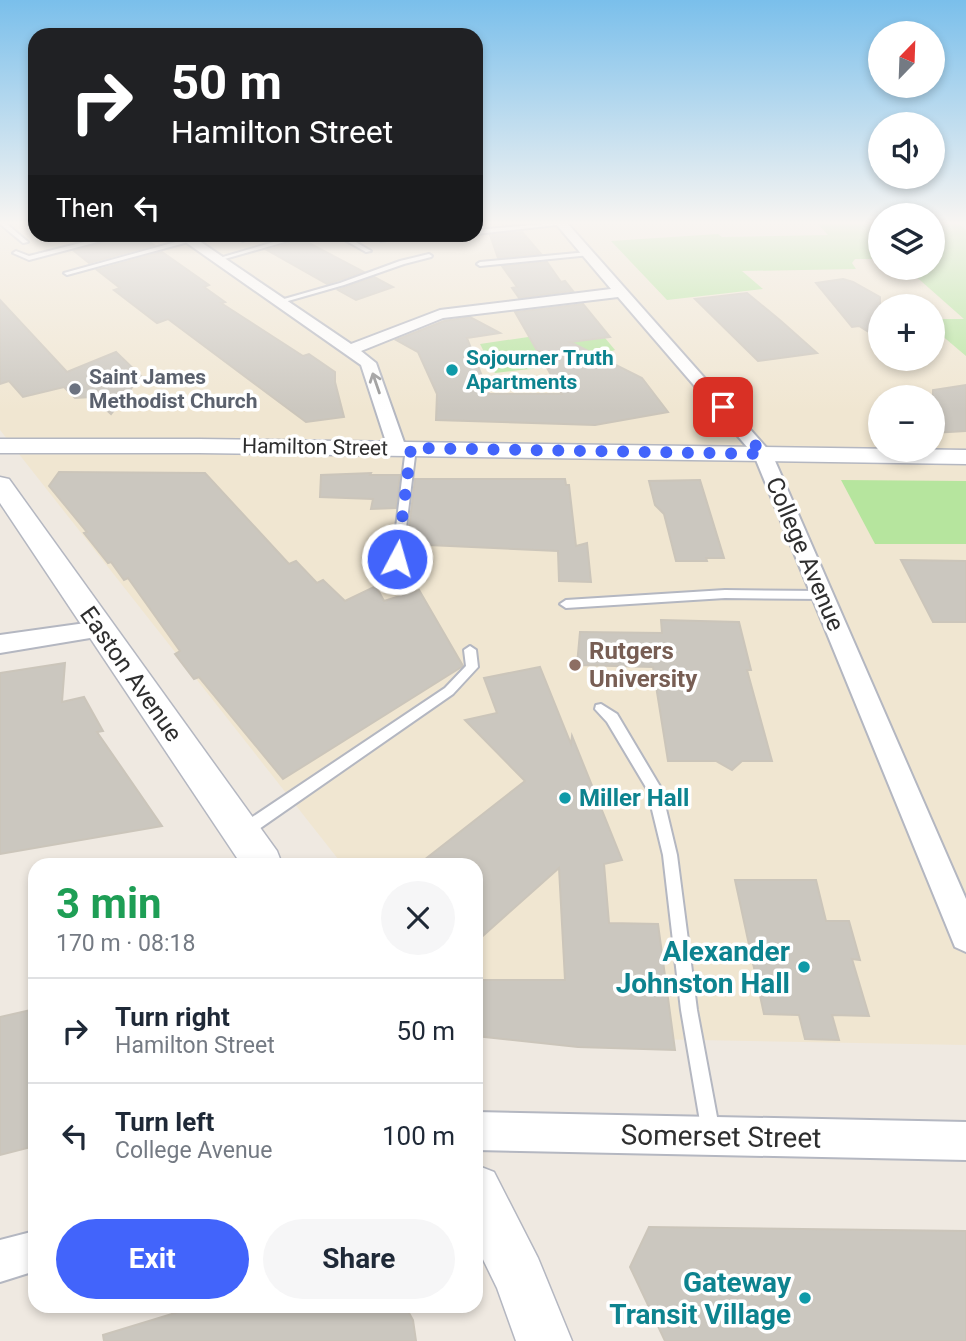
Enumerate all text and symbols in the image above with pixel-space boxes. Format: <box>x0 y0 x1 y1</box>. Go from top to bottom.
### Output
north arrow <box>868 21 945 98</box>
map controls <box>868 21 945 462</box>
text: 50 m <box>171 54 282 111</box>
icon: right <box>56 56 147 147</box>
button: sound <box>868 112 945 189</box>
text: Hamilton Street <box>171 113 393 151</box>
icon: left <box>128 189 166 227</box>
text: Then <box>56 193 114 223</box>
button: layers <box>868 203 945 280</box>
button: + <box>868 294 945 371</box>
place label: Sojourner Truth Apartments <box>466 346 614 394</box>
marker: Sojourner Truth Apartments <box>444 362 460 378</box>
place label: Saint James Methodist Church <box>89 365 257 413</box>
one-way arrow <box>369 372 382 394</box>
pin <box>693 377 753 437</box>
marker: Saint James Methodist Church <box>67 381 83 397</box>
button: − <box>868 385 945 462</box>
icon: arrive <box>704 388 742 426</box>
street label: Hamilton Street <box>242 434 388 460</box>
street label: College Avenue <box>760 473 850 635</box>
position arrow <box>360 522 434 596</box>
street label: Easton Avenue <box>74 601 188 747</box>
place label: Rutgers University <box>589 637 698 693</box>
marker: Rutgers University <box>567 657 583 673</box>
place label: Miller Hall <box>579 784 689 812</box>
marker: Miller Hall <box>557 790 573 806</box>
text: 3 min <box>56 879 162 928</box>
button: close <box>381 881 455 955</box>
text: 170 m · 08:18 <box>56 930 195 957</box>
place label: Alexander Johnston Hall <box>616 935 790 1000</box>
marker: Alexander Johnston Hall <box>796 959 812 975</box>
text: Turn right <box>115 1002 230 1032</box>
icon: right <box>56 1012 94 1050</box>
text: 50 m <box>397 1016 455 1046</box>
text: Hamilton Street <box>115 1032 275 1059</box>
text: Turn left <box>115 1107 214 1137</box>
icon: left <box>56 1117 94 1155</box>
street label: Somerset Street <box>620 1118 822 1155</box>
text: 100 m <box>382 1121 455 1151</box>
text: College Avenue <box>115 1137 273 1164</box>
button: Exit <box>56 1219 249 1299</box>
button: Share <box>263 1219 455 1299</box>
place label: Gateway Transit Village <box>609 1266 792 1331</box>
marker: Gateway Transit Village <box>797 1290 813 1306</box>

